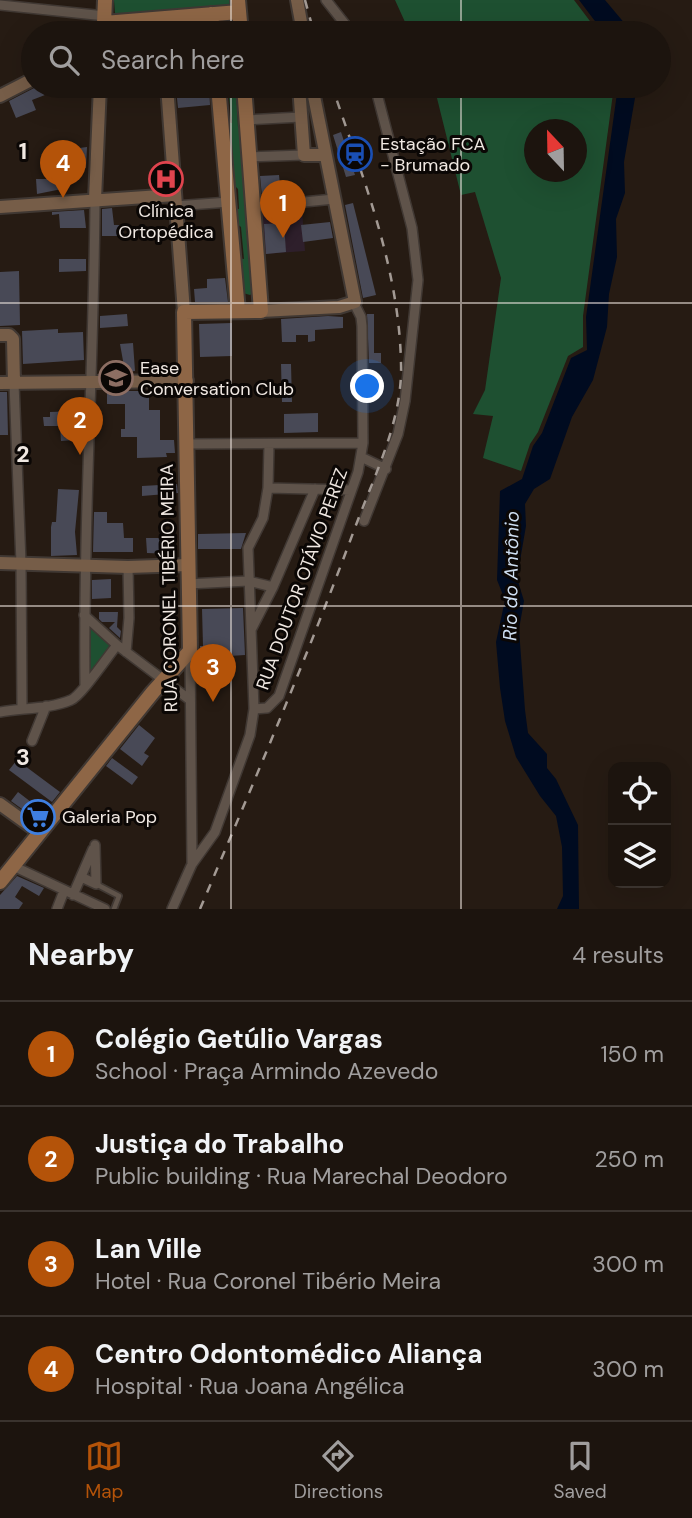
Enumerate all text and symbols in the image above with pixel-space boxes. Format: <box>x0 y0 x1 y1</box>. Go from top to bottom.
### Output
search box <box>21 21 671 98</box>
icon: search <box>45 41 83 79</box>
text: Search here <box>101 43 244 77</box>
north arrow <box>524 119 587 182</box>
place label: Estação FCA - Brumado <box>380 132 485 177</box>
station icon: Estação FCA - Brumado <box>336 135 374 173</box>
text: 1 <box>19 136 27 166</box>
pin: 4 <box>40 140 86 198</box>
hospital icon: Clínica Ortopédica <box>147 160 185 198</box>
pin: 1 <box>260 180 306 238</box>
place label: Clínica Ortopédica <box>118 199 214 244</box>
place label: Ease Conversation Club <box>140 356 294 401</box>
school or university icon: Ease Conversation Club <box>97 359 135 397</box>
your location <box>350 369 384 403</box>
pin: 2 <box>57 397 103 455</box>
text: 2 <box>16 439 30 469</box>
street label: RUA CORONEL TIBÉRIO MEIRA <box>155 464 183 712</box>
street label: RUA DOUTOR OTÁVIO PEREZ <box>251 465 353 693</box>
water label: Rio do Antônio <box>497 511 525 641</box>
pin: 3 <box>190 644 236 702</box>
text: 3 <box>16 742 30 772</box>
map controls <box>608 762 671 888</box>
button: locate <box>608 762 671 825</box>
supermarket icon: Galeria Pop <box>19 798 57 836</box>
place label: Galeria Pop <box>62 805 157 829</box>
button: layers <box>608 825 671 888</box>
text: Nearby <box>28 935 134 974</box>
text: 4 results <box>572 940 664 970</box>
text: Colégio Getúlio Vargas <box>95 1022 383 1056</box>
text: 1 <box>47 1039 55 1069</box>
text: 150 m <box>600 1039 664 1069</box>
text: School · Praça Armindo Azevedo <box>95 1056 438 1086</box>
text: Justiça do Trabalho <box>95 1127 344 1161</box>
text: 2 <box>44 1144 58 1174</box>
text: 250 m <box>594 1144 664 1174</box>
text: Public building · Rua Marechal Deodoro <box>95 1161 508 1191</box>
text: Lan Ville <box>95 1232 202 1266</box>
text: 3 <box>44 1249 58 1279</box>
text: 300 m <box>592 1249 664 1279</box>
text: Hotel · Rua Coronel Tibério Meira <box>95 1266 441 1296</box>
text: Centro Odontomédico Aliança <box>95 1337 482 1371</box>
text: 4 <box>44 1354 58 1384</box>
text: 300 m <box>592 1354 664 1384</box>
text: Hospital · Rua Joana Angélica <box>95 1371 404 1401</box>
tab: Map <box>85 1437 123 1504</box>
tab: Directions <box>294 1437 383 1504</box>
tab: Saved <box>554 1437 607 1504</box>

